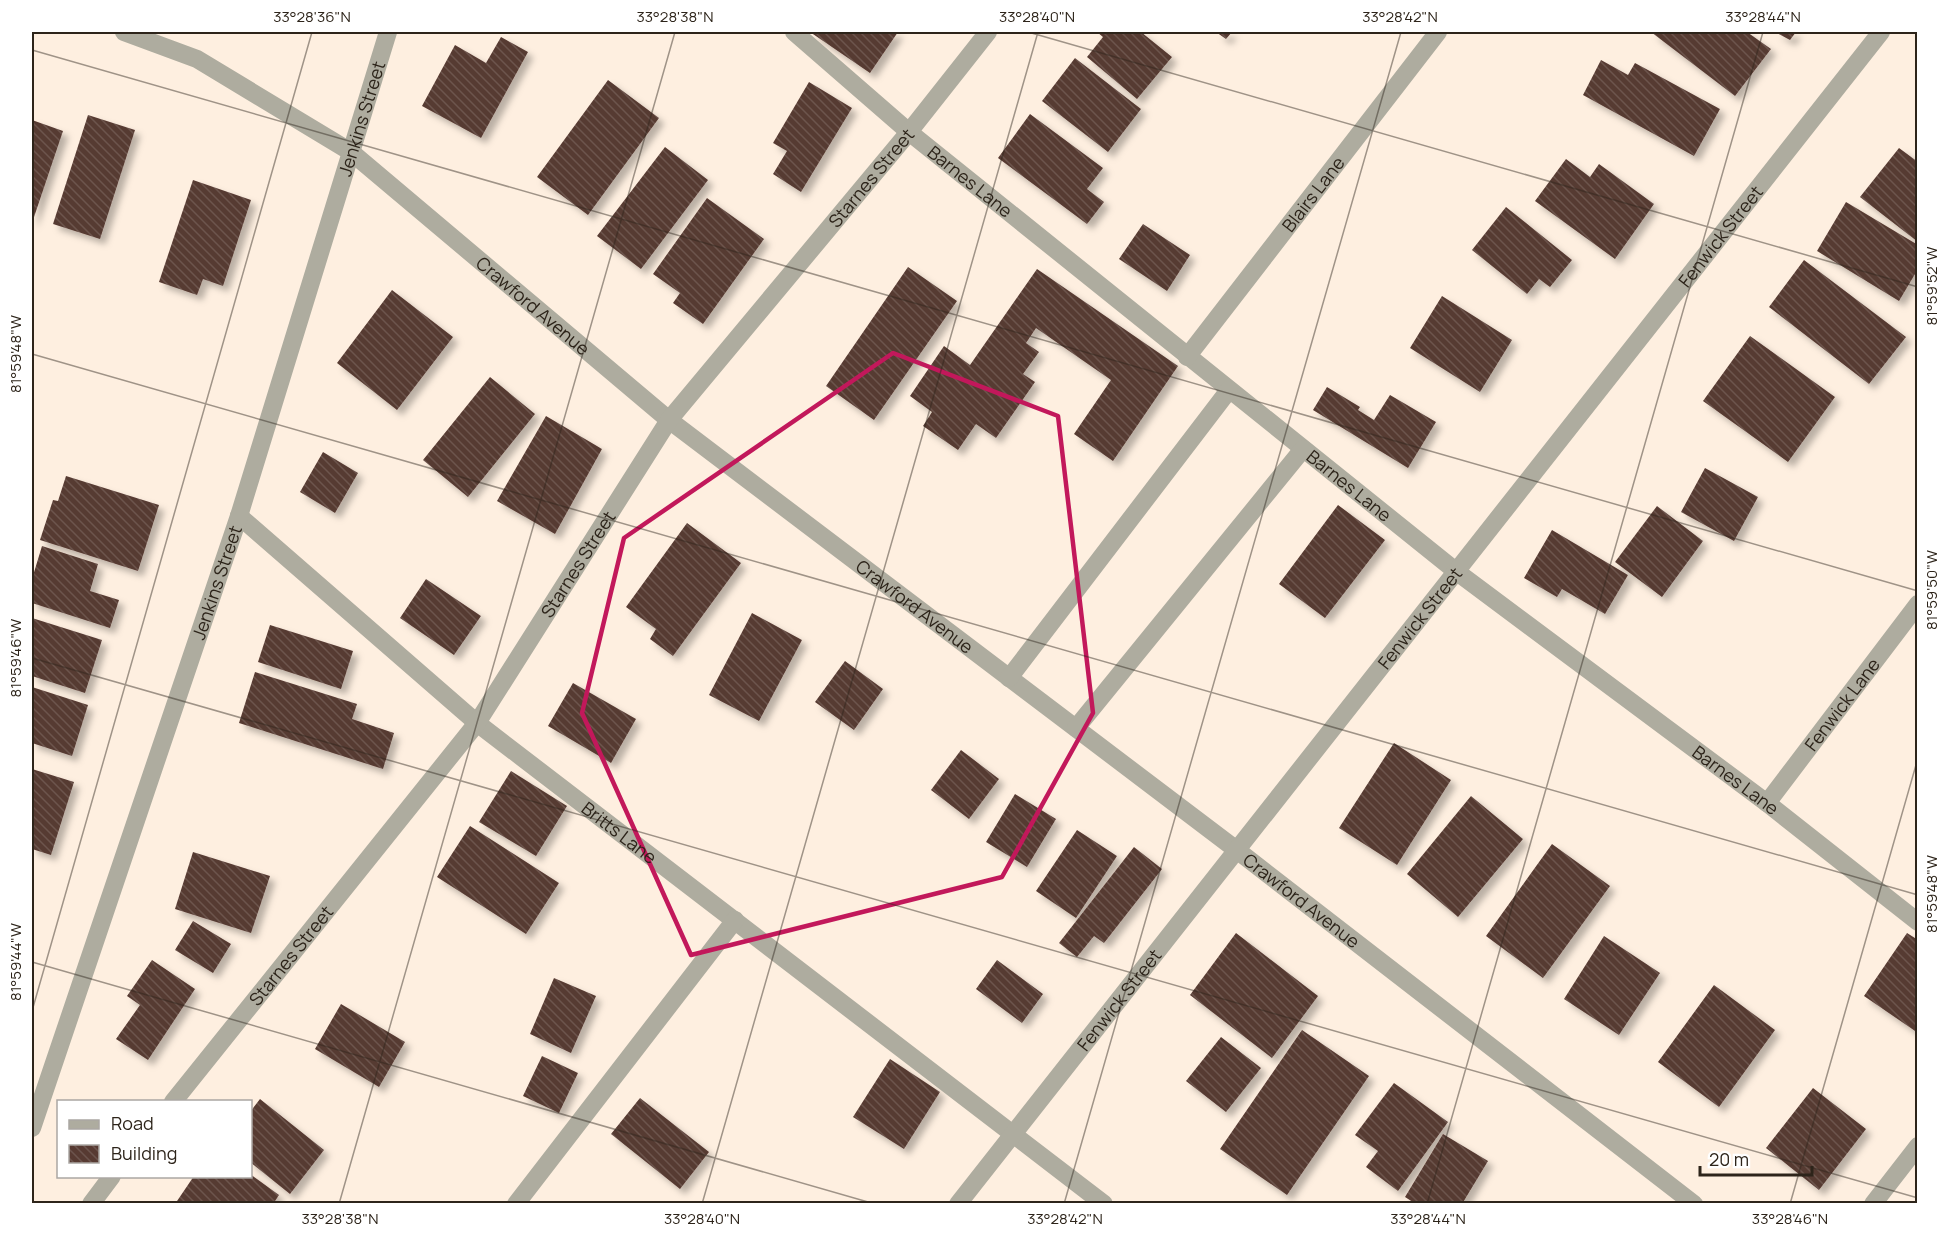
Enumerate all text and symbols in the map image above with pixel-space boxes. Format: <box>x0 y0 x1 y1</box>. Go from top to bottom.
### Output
text: 33°28'36"N <box>273 6 351 27</box>
text: 33°28'38"N <box>637 6 713 27</box>
text: 33°28'40"N <box>999 6 1075 27</box>
text: 33°28'42"N <box>1362 6 1438 27</box>
text: 33°28'44"N <box>1725 6 1801 27</box>
street label: Jenkins Street <box>332 58 390 179</box>
street label: Starnes Street <box>823 123 919 232</box>
street label: Barnes Lane <box>923 140 1018 223</box>
street label: Blairs Lane <box>1276 151 1350 237</box>
street label: Fenwick Street <box>1673 180 1768 292</box>
text: 81°59'52"W <box>1921 246 1942 326</box>
street label: Crawford Avenue <box>471 251 595 360</box>
text: 81°59'48"W <box>5 315 26 393</box>
street label: Barnes Lane <box>1302 444 1397 527</box>
street label: Starnes Street <box>535 506 620 622</box>
street label: Jenkins Street <box>186 522 247 643</box>
text: 81°59'50"W <box>1921 550 1942 630</box>
street label: Crawford Avenue <box>851 554 978 658</box>
street label: Fenwick Street <box>1372 562 1467 674</box>
text: 81°59'46"W <box>5 619 26 697</box>
street label: Fenwick Lane <box>1799 653 1885 756</box>
street label: Barnes Lane <box>1688 740 1784 820</box>
street label: Britts Lane <box>577 796 662 869</box>
street label: Crawford Avenue <box>1238 848 1365 953</box>
text: 81°59'48"W <box>1921 855 1942 933</box>
street label: Starnes Street <box>243 900 338 1010</box>
text: 81°59'44"W <box>5 923 26 1001</box>
street label: Fenwick Street <box>1071 944 1166 1056</box>
legend <box>57 1100 252 1178</box>
text: Road <box>111 1111 154 1135</box>
scale bar <box>1700 1139 1812 1177</box>
text: Building <box>111 1141 177 1165</box>
text: 20 m <box>1709 1147 1749 1171</box>
text: 33°28'38"N <box>302 1208 378 1229</box>
text: 33°28'40"N <box>664 1208 740 1229</box>
text: 33°28'42"N <box>1027 1208 1103 1229</box>
text: 33°28'44"N <box>1390 1208 1466 1229</box>
text: 33°28'46"N <box>1752 1208 1828 1229</box>

